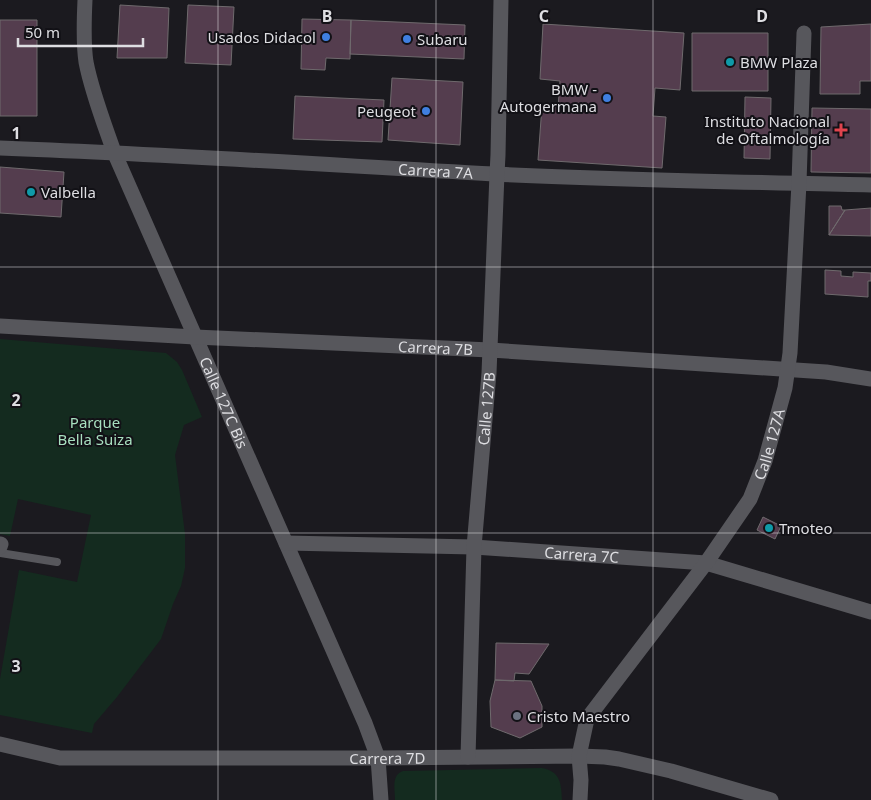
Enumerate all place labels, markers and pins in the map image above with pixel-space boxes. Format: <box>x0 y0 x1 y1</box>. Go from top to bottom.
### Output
place label: Usados Didacol <box>207 27 316 47</box>
place label: Subaru <box>417 29 468 49</box>
marker: Usados Didacol <box>320 31 332 43</box>
marker: Subaru <box>401 33 413 45</box>
place label: BMW Plaza <box>740 52 818 72</box>
marker: BMW Plaza <box>724 56 736 68</box>
place label: BMW - Autogermana <box>500 79 597 116</box>
marker: BMW - Autogermana <box>601 92 613 104</box>
place label: Peugeot <box>357 101 417 121</box>
marker: Peugeot <box>420 105 432 117</box>
place label: Instituto Nacional de Oftalmología <box>705 111 830 148</box>
marker: Instituto Nacional de Oftalmología <box>834 123 848 137</box>
place label: Valbella <box>41 182 96 202</box>
marker: Valbella <box>25 186 37 198</box>
place label: Tmoteo <box>779 518 833 538</box>
marker: Tmoteo <box>763 522 775 534</box>
place label: Cristo Maestro <box>527 706 630 726</box>
marker: Cristo Maestro <box>511 710 523 722</box>

